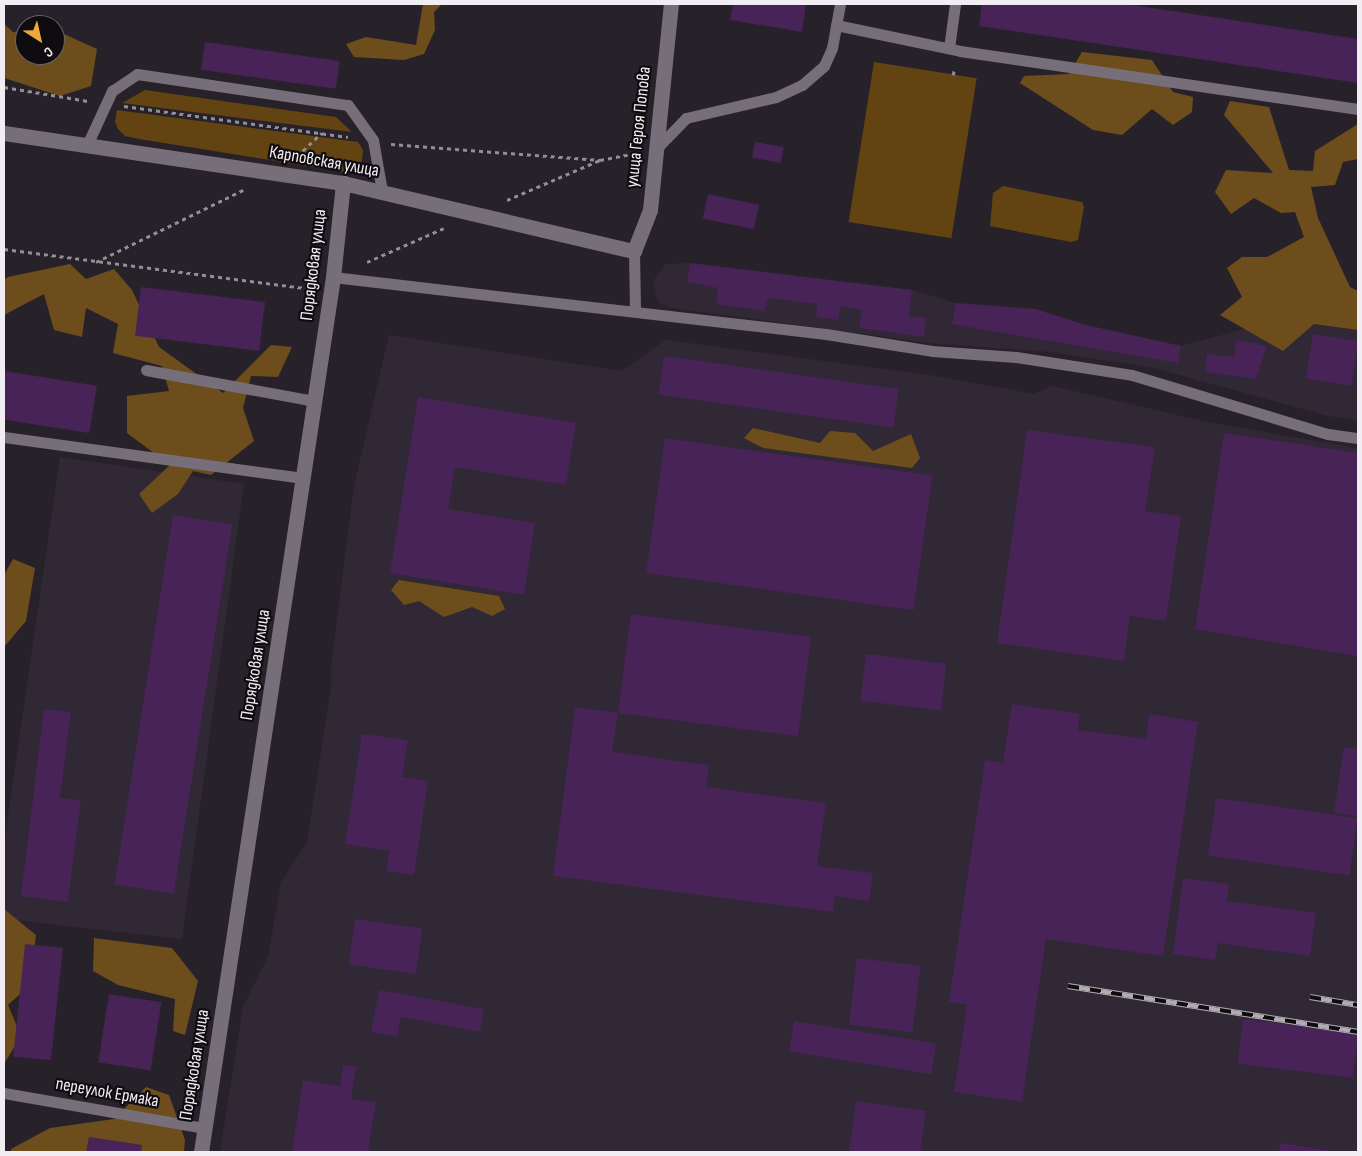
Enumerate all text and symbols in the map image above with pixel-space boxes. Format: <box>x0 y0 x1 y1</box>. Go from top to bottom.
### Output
north arrow <box>15 15 65 65</box>
text: С <box>40 43 56 61</box>
street label: улица Героя Попова <box>622 65 656 189</box>
street label: Карповская улица <box>267 142 381 182</box>
street label: Порядковая улица <box>296 208 332 322</box>
street label: Порядковая улица <box>237 608 275 722</box>
street label: Порядковая улица <box>176 1008 214 1122</box>
street label: переулок Ермака <box>54 1073 160 1113</box>

